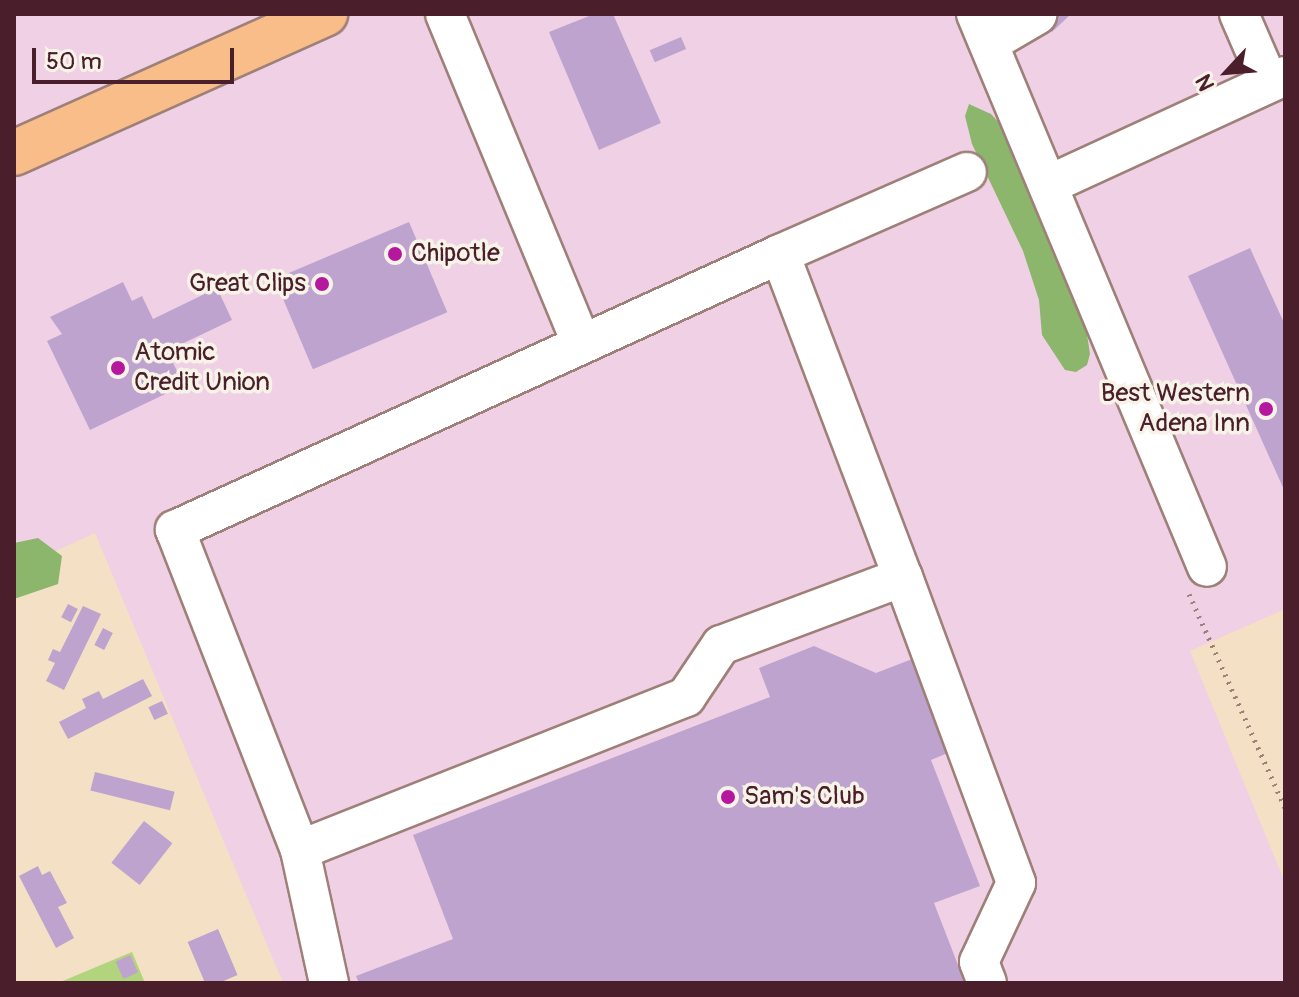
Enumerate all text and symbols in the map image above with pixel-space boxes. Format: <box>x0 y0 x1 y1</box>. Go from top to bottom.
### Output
scale bar <box>36 32 238 82</box>
north arrow <box>1187 32 1267 112</box>
text: 50 m <box>46 47 102 76</box>
text: N <box>1190 70 1221 95</box>
place label: Chipotle <box>411 238 500 270</box>
marker: Chipotle <box>386 245 404 263</box>
place label: Great Clips <box>189 268 306 300</box>
marker: Great Clips <box>313 275 331 293</box>
place label: Atomic Credit Union <box>134 337 270 398</box>
marker: Atomic Credit Union <box>109 359 127 377</box>
place label: Best Western Adena Inn <box>1101 378 1250 440</box>
marker: Best Western Adena Inn <box>1257 400 1275 418</box>
place label: Sam's Club <box>744 781 865 813</box>
marker: Sam's Club <box>719 788 737 806</box>

